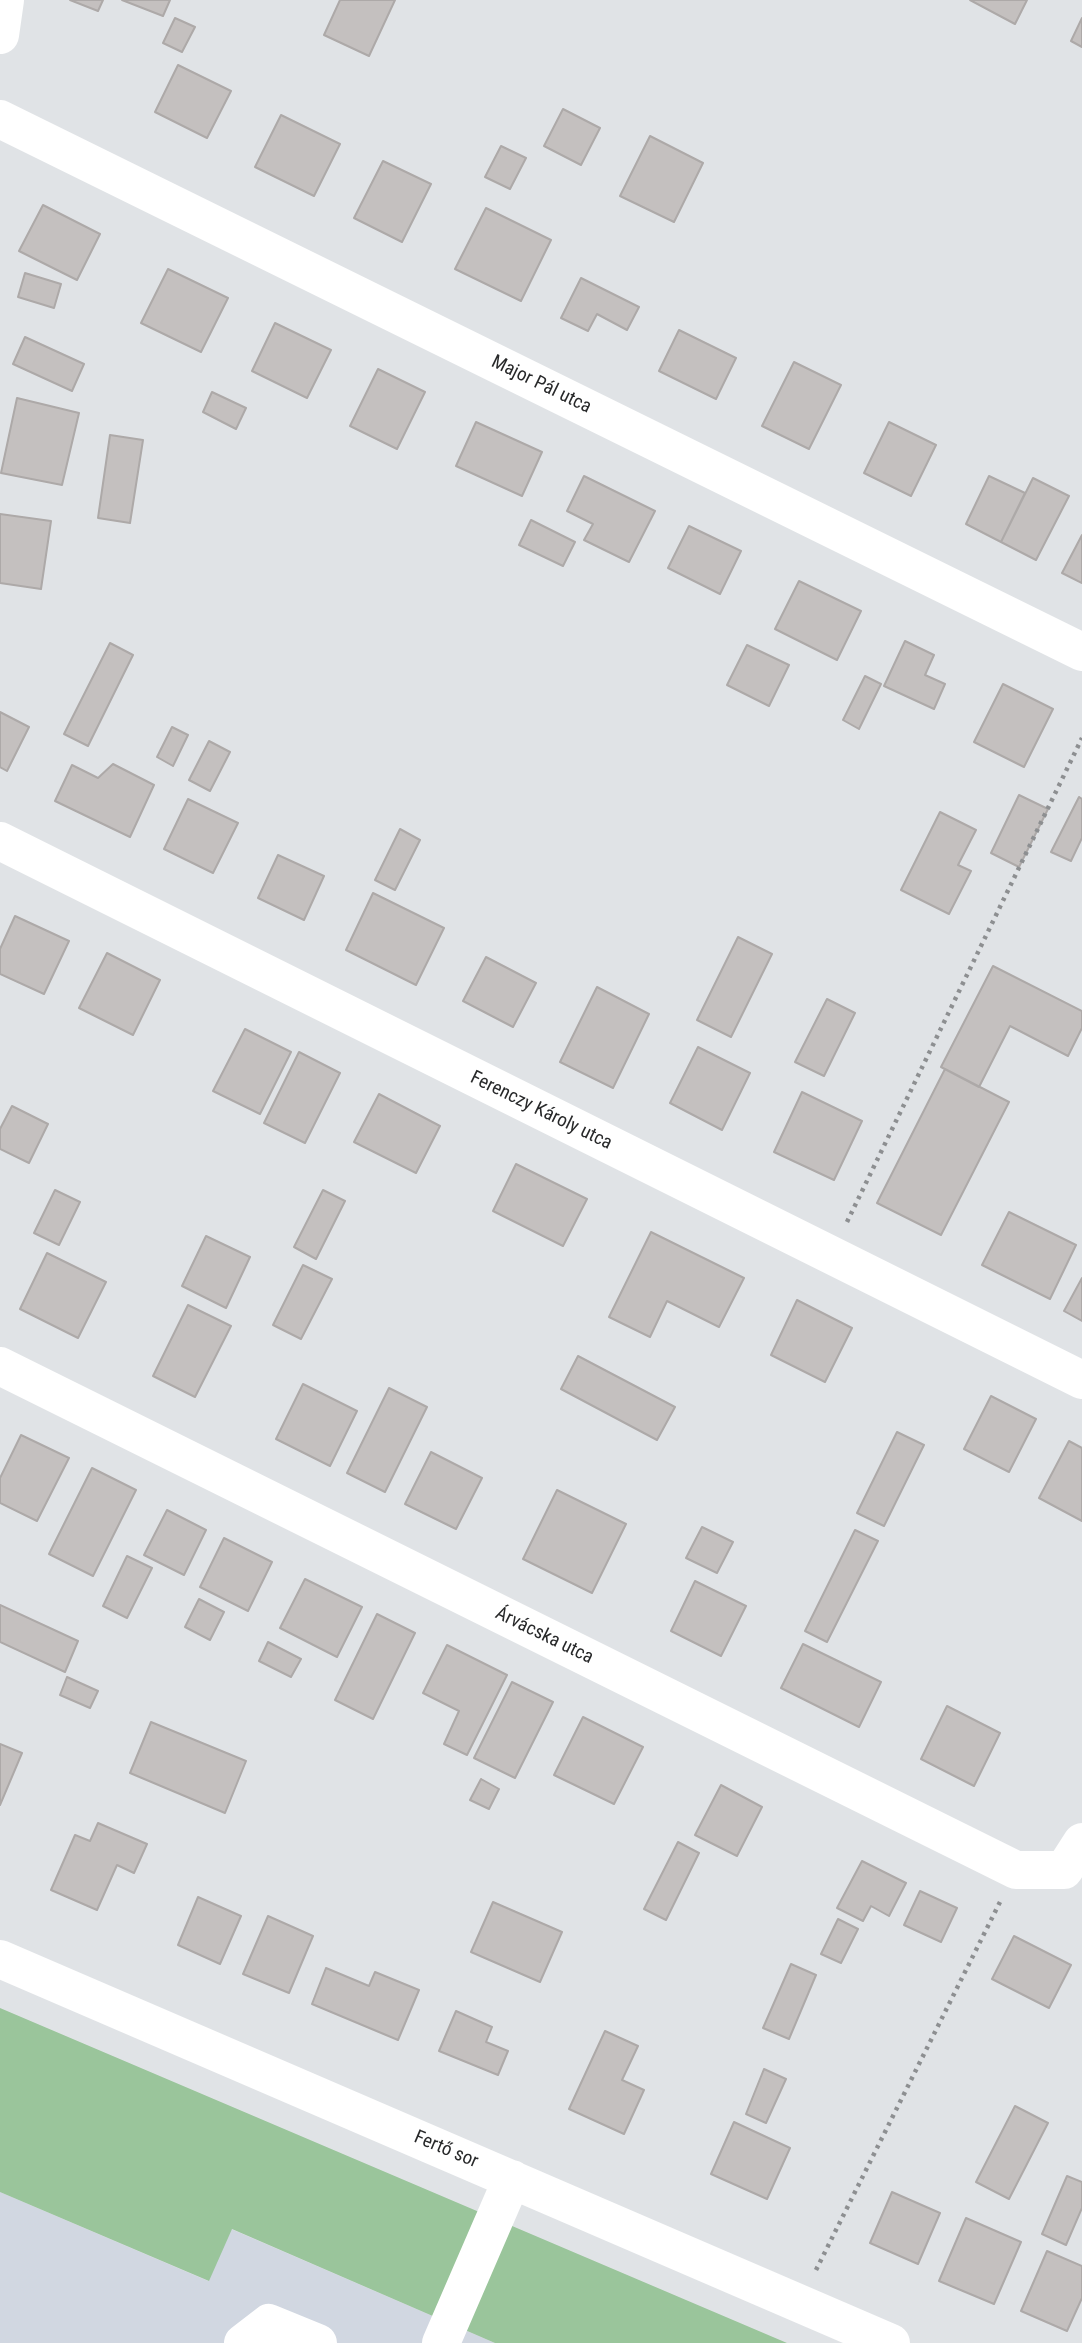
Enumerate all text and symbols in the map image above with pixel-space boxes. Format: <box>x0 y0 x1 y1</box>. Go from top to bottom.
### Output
street label: Major Pál utca <box>487 351 595 419</box>
street label: Ferenczy Károly utca <box>466 1067 616 1155</box>
street label: Árvácska utca <box>491 1602 597 1670</box>
street label: Fertő sor <box>411 2126 481 2174</box>

